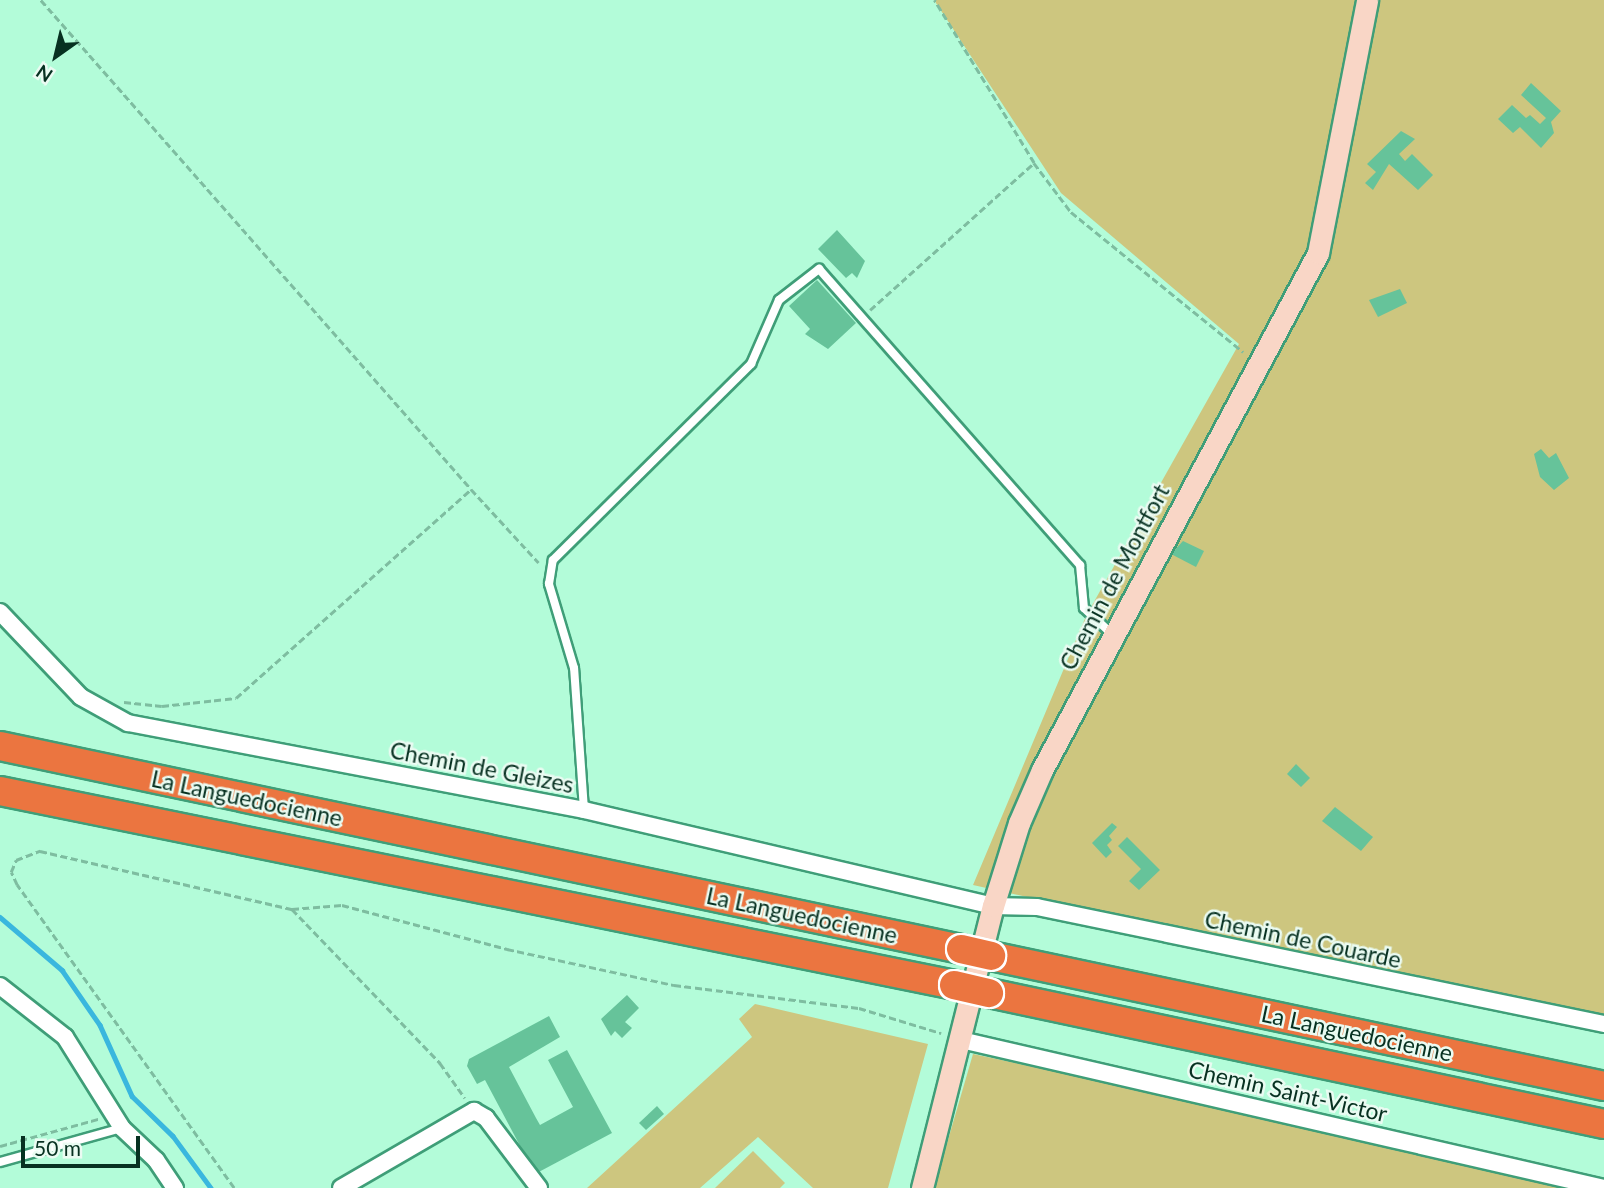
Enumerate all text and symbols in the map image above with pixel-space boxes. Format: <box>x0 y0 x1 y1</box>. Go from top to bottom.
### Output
north arrow <box>21 21 91 91</box>
text: N <box>31 60 56 87</box>
street label: Chemin de Montfort <box>1053 479 1175 675</box>
street label: Chemin de Gleizes <box>388 736 576 798</box>
street label: La Languedocienne <box>149 764 345 832</box>
street label: La Languedocienne <box>704 881 900 949</box>
street label: Chemin de Couarde <box>1202 905 1404 973</box>
street label: La Languedocienne <box>1259 999 1455 1067</box>
street label: Chemin Saint-Victor <box>1186 1055 1390 1127</box>
scale bar <box>24 1122 144 1166</box>
text: 50 m <box>34 1135 81 1160</box>

